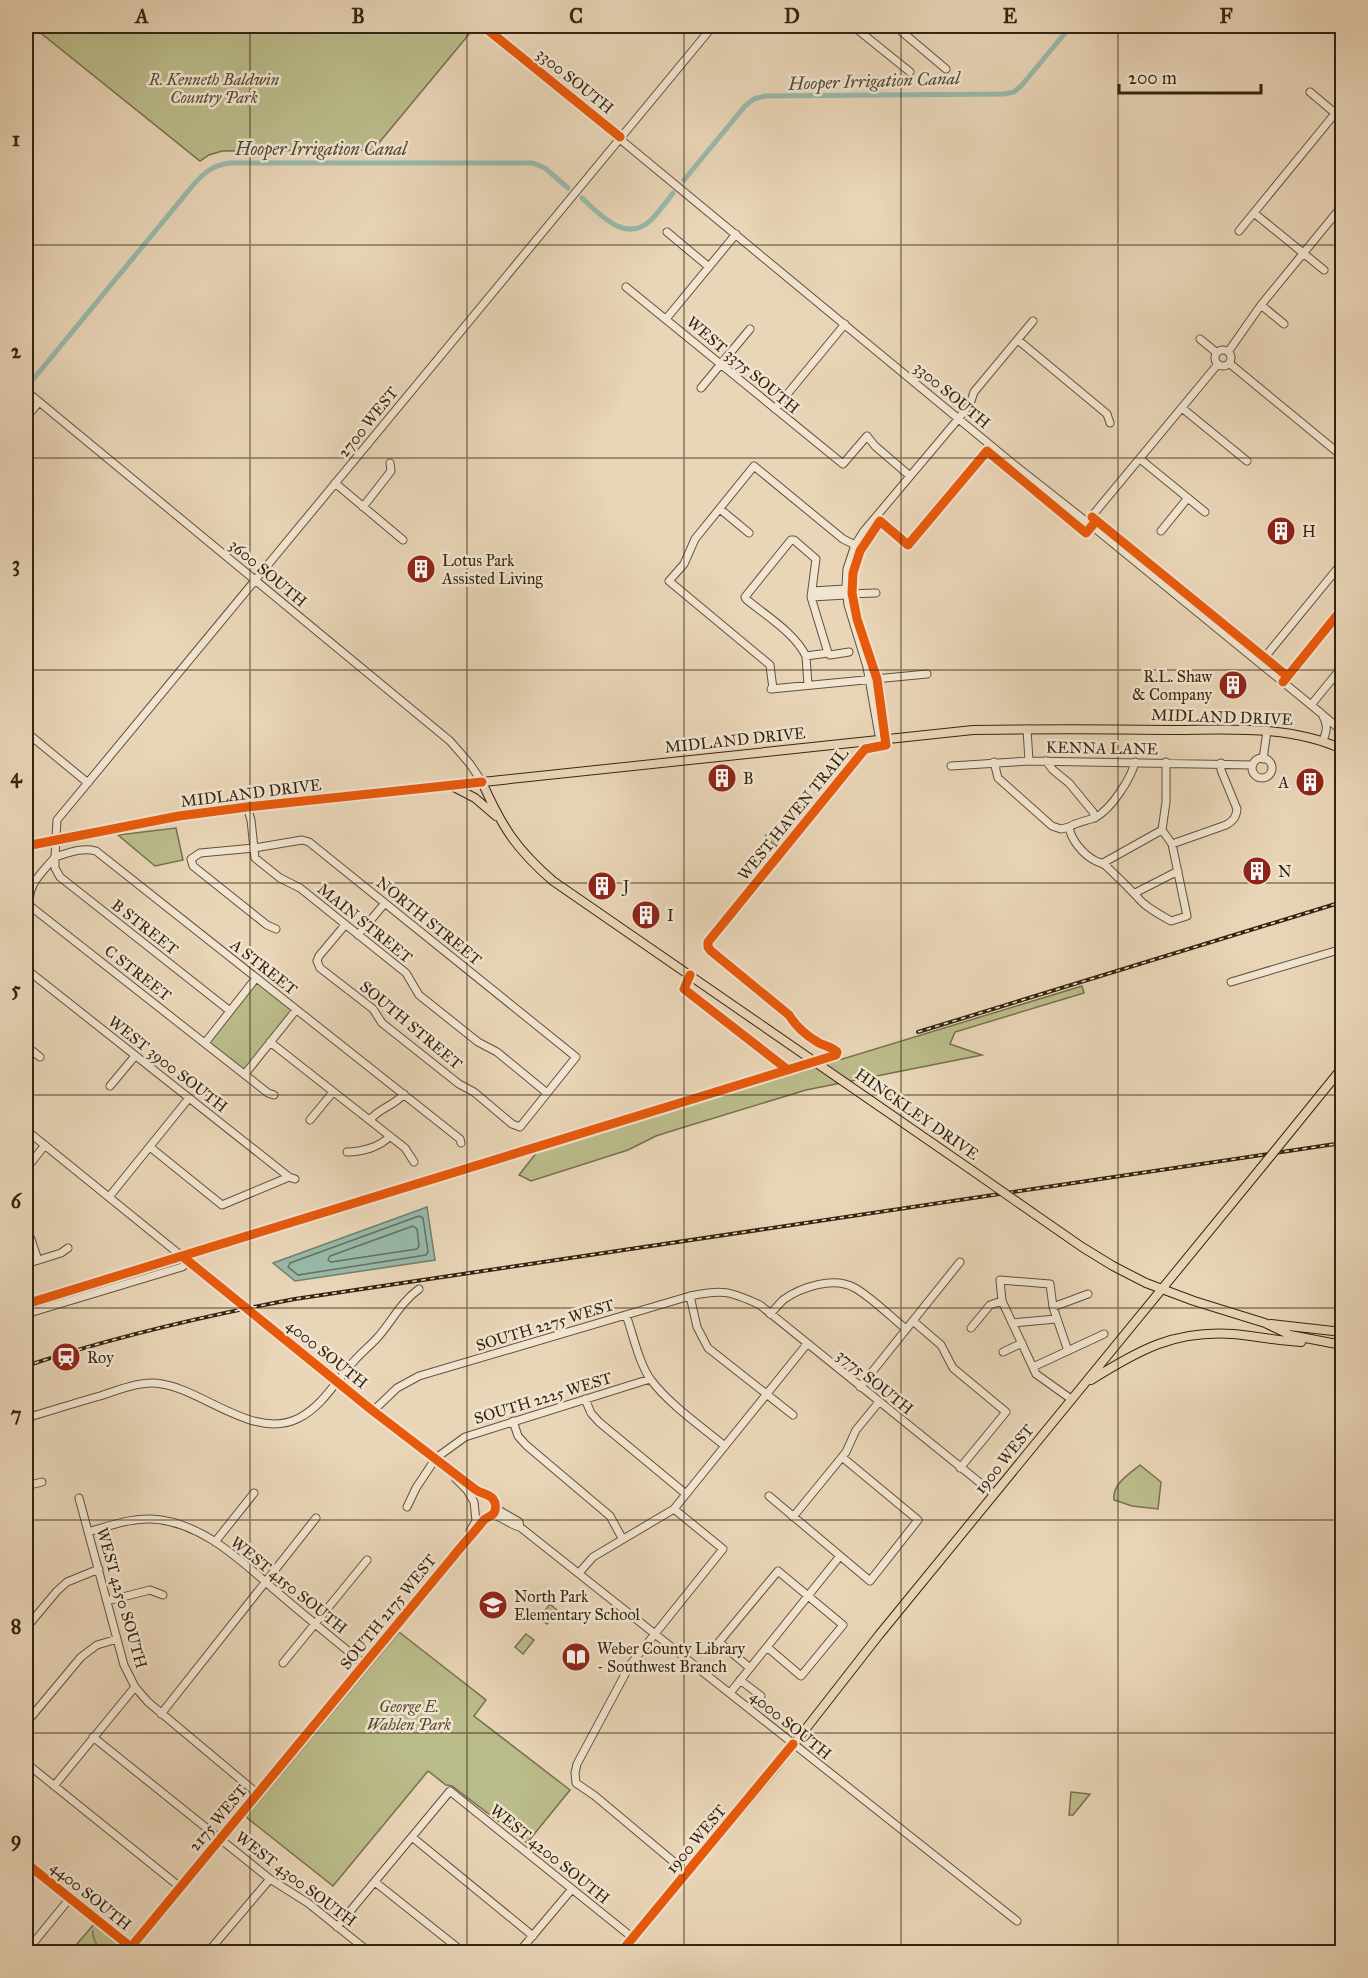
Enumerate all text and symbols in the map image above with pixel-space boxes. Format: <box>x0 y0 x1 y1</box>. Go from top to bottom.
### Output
text: A <box>133 4 149 28</box>
text: B <box>351 4 365 28</box>
text: C <box>569 4 583 28</box>
text: D <box>784 4 800 28</box>
text: E <box>1003 4 1018 28</box>
text: F <box>1219 4 1233 28</box>
street label: 3300 SOUTH <box>533 44 617 118</box>
scale bar <box>1119 57 1262 95</box>
water label: Hooper Irrigation Canal <box>787 67 962 96</box>
text: 200 m <box>1128 67 1177 89</box>
park label: R. Kenneth Baldwin Country Park <box>148 70 280 107</box>
text: 1 <box>12 127 20 151</box>
water label: Hooper Irrigation Canal <box>234 138 409 161</box>
street label: WEST 3375 SOUTH <box>683 312 803 418</box>
text: 2 <box>11 339 22 363</box>
street label: 3300 SOUTH <box>910 358 994 432</box>
street label: 2700 WEST <box>334 383 402 461</box>
building icon: H <box>1265 515 1297 547</box>
place label: H <box>1302 522 1316 541</box>
street label: 3600 SOUTH <box>225 535 311 611</box>
place label: Lotus Park Assisted Living <box>441 551 543 589</box>
text: 3 <box>12 552 20 577</box>
building icon: Lotus Park Assisted Living <box>405 553 437 585</box>
place label: R.L. Shaw & Company <box>1132 667 1213 704</box>
building icon: R.L. Shaw & Company <box>1217 669 1249 701</box>
street label: MIDLAND DRIVE <box>1151 705 1293 729</box>
street label: MIDLAND DRIVE <box>664 723 806 757</box>
street label: KENNA LANE <box>1046 738 1158 758</box>
street label: WEST HAVEN TRAIL <box>734 744 852 884</box>
building icon: B <box>706 762 738 794</box>
text: 4 <box>10 764 22 789</box>
building icon: A <box>1294 766 1326 798</box>
place label: B <box>743 769 754 788</box>
place label: A <box>1277 773 1289 792</box>
street label: MIDLAND DRIVE <box>180 775 322 811</box>
building icon: N <box>1241 855 1273 887</box>
place label: N <box>1278 862 1292 881</box>
building icon: J <box>586 870 618 902</box>
street label: NORTH STREET <box>372 873 486 969</box>
place label: J <box>621 877 630 897</box>
street label: MAIN STREET <box>314 879 416 967</box>
street label: B STREET <box>108 895 182 959</box>
building icon: I <box>630 899 662 931</box>
place label: I <box>667 906 674 925</box>
street label: A STREET <box>226 934 301 999</box>
street label: C STREET <box>101 941 175 1005</box>
text: 5 <box>11 977 21 1001</box>
street label: SOUTH STREET <box>356 977 466 1073</box>
street label: WEST 3900 SOUTH <box>105 1012 231 1117</box>
street label: HINCKLEY DRIVE <box>852 1064 982 1164</box>
text: 6 <box>11 1189 23 1213</box>
street label: SOUTH 2275 WEST <box>474 1295 616 1355</box>
street label: 4000 SOUTH <box>283 1315 372 1393</box>
station icon: Roy <box>50 1341 82 1373</box>
street label: 3775 SOUTH <box>833 1345 917 1419</box>
place label: Roy <box>87 1348 114 1367</box>
street label: SOUTH 2225 WEST <box>472 1368 614 1428</box>
text: 7 <box>11 1402 22 1426</box>
street label: 1900 WEST <box>970 1420 1038 1497</box>
street label: WEST 4250 SOUTH <box>93 1525 151 1671</box>
street label: WEST 4150 SOUTH <box>227 1532 351 1638</box>
street label: SOUTH 2175 WEST <box>336 1551 440 1673</box>
place label: North Park Elementary School <box>514 1587 640 1624</box>
school or university icon: North Park Elementary School <box>477 1589 509 1621</box>
text: 8 <box>11 1614 21 1638</box>
place label: Weber County Library - Southwest Branch <box>597 1639 746 1676</box>
library icon: Weber County Library - Southwest Branch <box>560 1641 592 1673</box>
street label: 4000 SOUTH <box>747 1686 836 1764</box>
park label: George E. Wahlen Park <box>367 1697 451 1734</box>
street label: 2175 WEST <box>185 1781 251 1855</box>
street label: WEST 4200 SOUTH <box>487 1800 614 1908</box>
street label: 1900 WEST <box>662 1801 730 1877</box>
text: 9 <box>11 1827 21 1852</box>
street label: WEST 4300 SOUTH <box>232 1827 360 1931</box>
street label: 4400 SOUTH <box>47 1858 135 1934</box>

